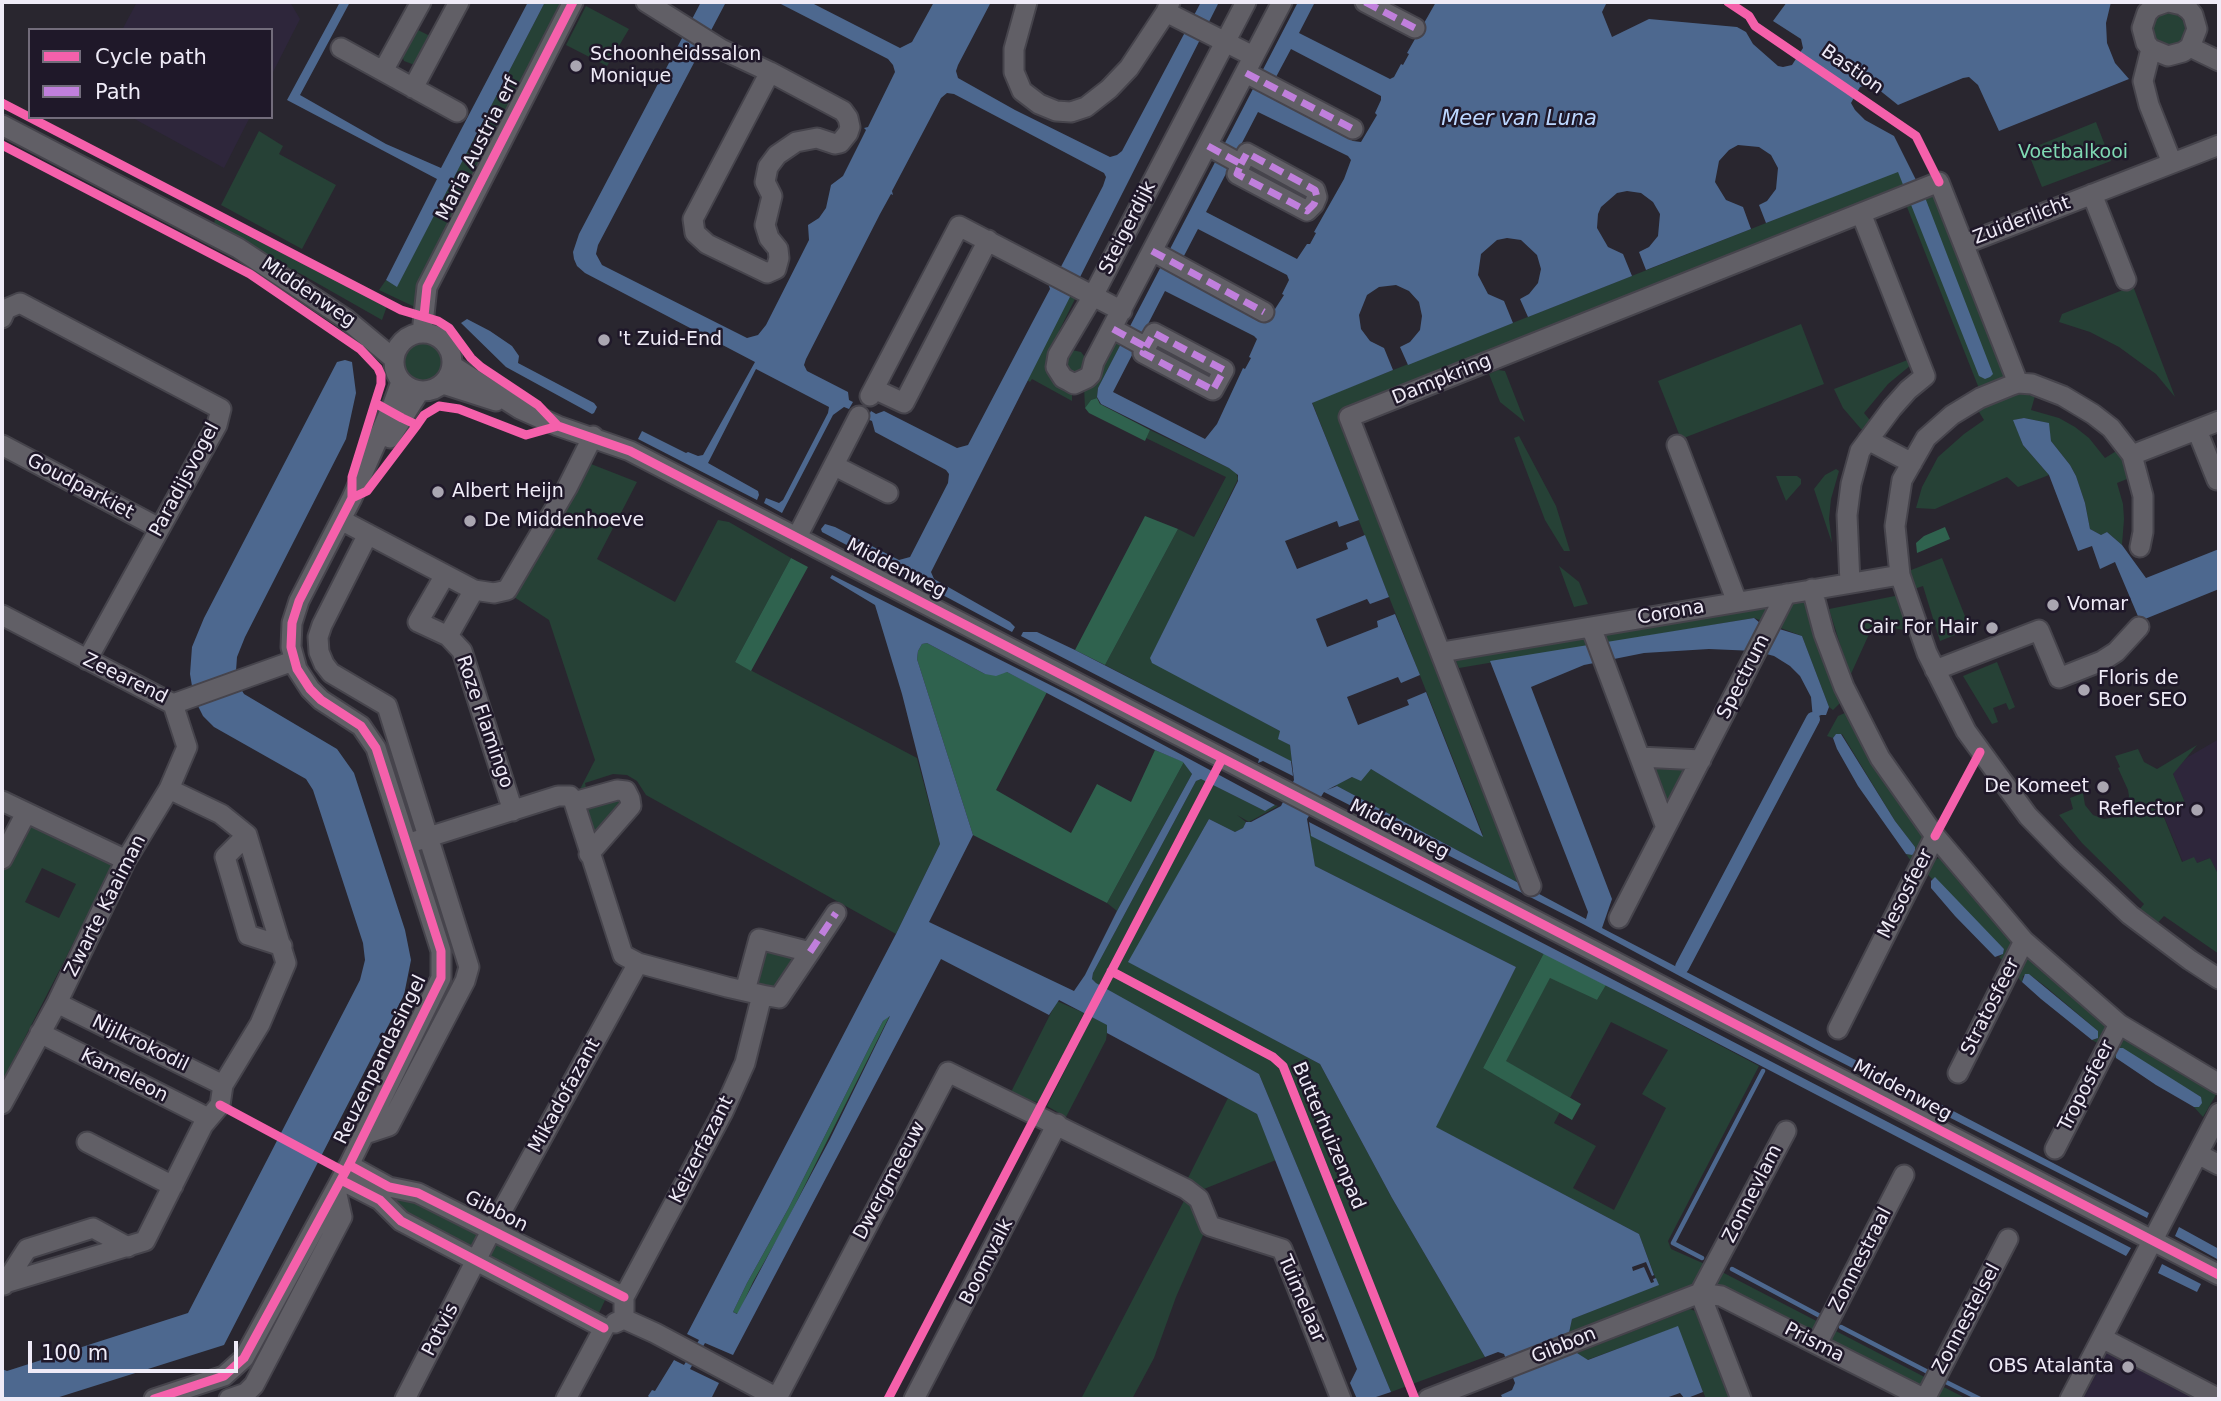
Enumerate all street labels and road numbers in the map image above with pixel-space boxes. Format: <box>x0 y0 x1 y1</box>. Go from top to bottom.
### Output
street label: Bastion <box>1816 40 1888 100</box>
street label: Maria Austria erf <box>432 73 524 225</box>
street label: Steigerdijk <box>1095 178 1161 278</box>
street label: Zuiderlicht <box>1970 192 2074 250</box>
street label: Middenweg <box>257 253 359 333</box>
street label: Dampkring <box>1389 350 1495 410</box>
street label: Paradijsvogel <box>145 419 225 541</box>
street label: Goudparkiet <box>23 449 137 525</box>
street label: Middenweg <box>842 534 950 604</box>
street label: Corona <box>1636 596 1706 630</box>
street label: Spectrum <box>1713 631 1775 723</box>
street label: Zeearend <box>79 649 171 709</box>
street label: Roze Flamingo <box>451 653 517 791</box>
street label: Middenweg <box>1345 795 1453 865</box>
street label: Zwarte Kaaiman <box>60 831 152 981</box>
street label: Mesosfeer <box>1874 845 1938 943</box>
street label: Stratosfeer <box>1957 955 2025 1059</box>
street label: Reuzenpandasingel <box>330 972 432 1148</box>
street label: Nijlkrokodil <box>88 1011 192 1077</box>
street label: Mikadofazant <box>524 1035 606 1157</box>
street label: Troposfeer <box>2054 1037 2120 1135</box>
street label: Kameleon <box>77 1044 171 1108</box>
street label: Middenweg <box>1849 1055 1955 1127</box>
street label: Butterhuizenpad <box>1287 1059 1369 1213</box>
street label: Keizerfazant <box>665 1093 739 1207</box>
street label: Dwergmeeuw <box>849 1118 931 1244</box>
street label: Zonnevlam <box>1719 1141 1787 1247</box>
street label: Gibbon <box>461 1186 531 1238</box>
street label: Zonnestraal <box>1825 1204 1897 1316</box>
street label: Boomvalk <box>956 1215 1018 1309</box>
street label: Tuimelaar <box>1272 1252 1330 1346</box>
street label: Zonnestelsel <box>1928 1260 2006 1378</box>
street label: Potvis <box>418 1300 464 1360</box>
street label: Prisma <box>1780 1318 1848 1368</box>
street label: Gibbon <box>1528 1323 1600 1369</box>

